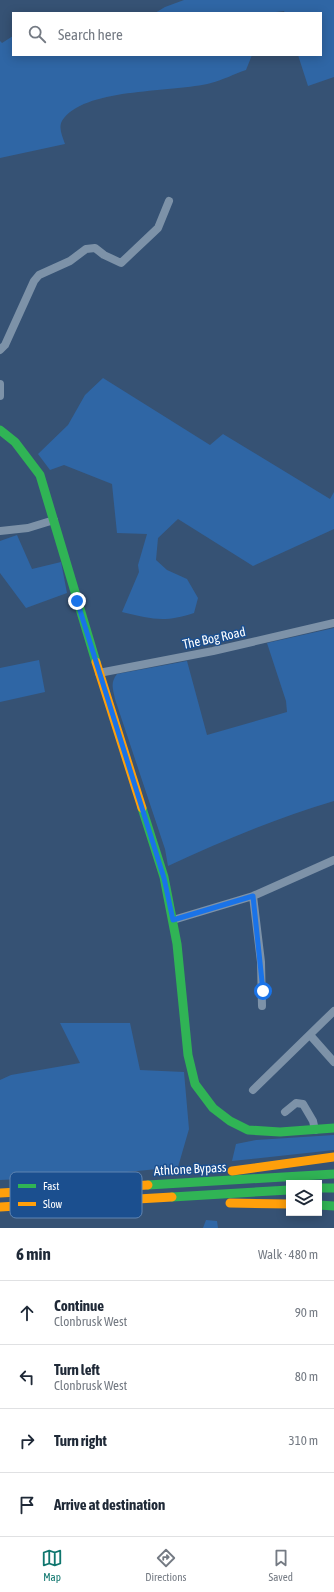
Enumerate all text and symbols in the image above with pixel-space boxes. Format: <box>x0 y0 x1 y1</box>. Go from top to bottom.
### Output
search box <box>12 12 322 56</box>
icon: search <box>26 23 48 45</box>
text: Search here <box>58 26 123 43</box>
route end <box>68 592 86 610</box>
street label: The Bog Road <box>181 624 247 652</box>
route start <box>254 982 272 1000</box>
street label: Athlone Bypass <box>153 1160 227 1178</box>
legend <box>10 1172 142 1218</box>
text: Fast <box>43 1180 59 1192</box>
map controls <box>286 1180 322 1216</box>
button: layers <box>286 1180 322 1216</box>
text: Slow <box>43 1198 62 1210</box>
text: 6 min <box>16 1244 51 1264</box>
text: Walk · 480 m <box>258 1247 318 1262</box>
text: Continue <box>54 1297 104 1314</box>
icon: ahead <box>16 1302 38 1324</box>
text: 90 m <box>295 1305 318 1320</box>
text: Clonbrusk West <box>54 1314 127 1329</box>
text: Turn left <box>54 1361 100 1378</box>
icon: left <box>16 1366 38 1388</box>
text: 80 m <box>295 1369 318 1384</box>
text: Clonbrusk West <box>54 1378 127 1393</box>
icon: right <box>16 1430 38 1452</box>
text: Turn right <box>54 1432 107 1449</box>
text: 310 m <box>289 1433 318 1448</box>
icon: arrive <box>16 1494 38 1516</box>
text: Arrive at destination <box>54 1496 165 1513</box>
tab: Map <box>41 1547 63 1583</box>
tab: Directions <box>145 1547 186 1583</box>
tab: Saved <box>269 1547 293 1583</box>

